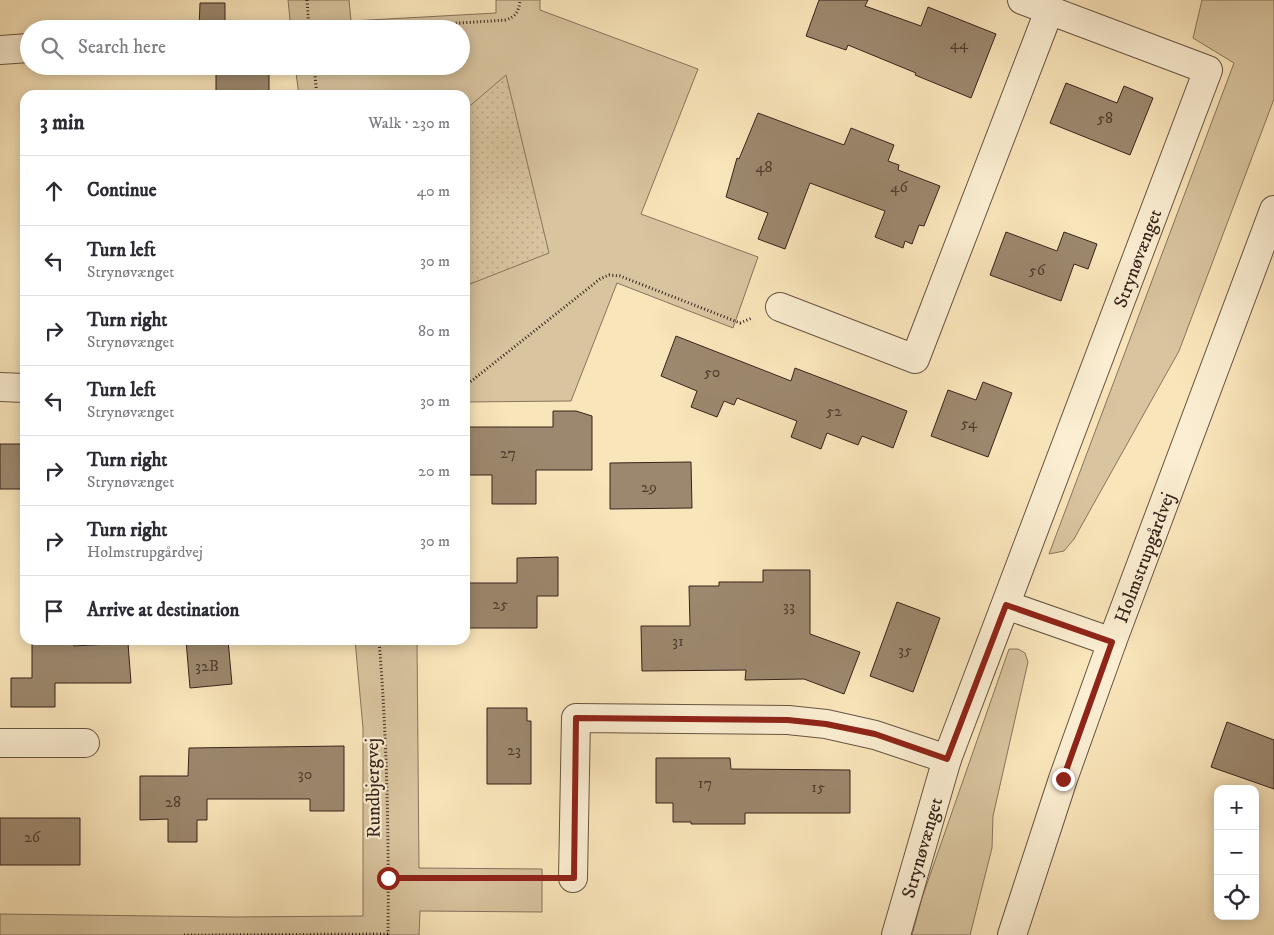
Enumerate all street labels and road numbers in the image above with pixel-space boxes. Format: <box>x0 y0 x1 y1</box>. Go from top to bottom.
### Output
street label: Strynøvænget <box>1109 206 1167 311</box>
street label: Holmstrupgårdvej <box>1110 489 1180 626</box>
street label: Rundbjergvej <box>361 738 386 838</box>
street label: Strynøvænget <box>897 795 948 901</box>

